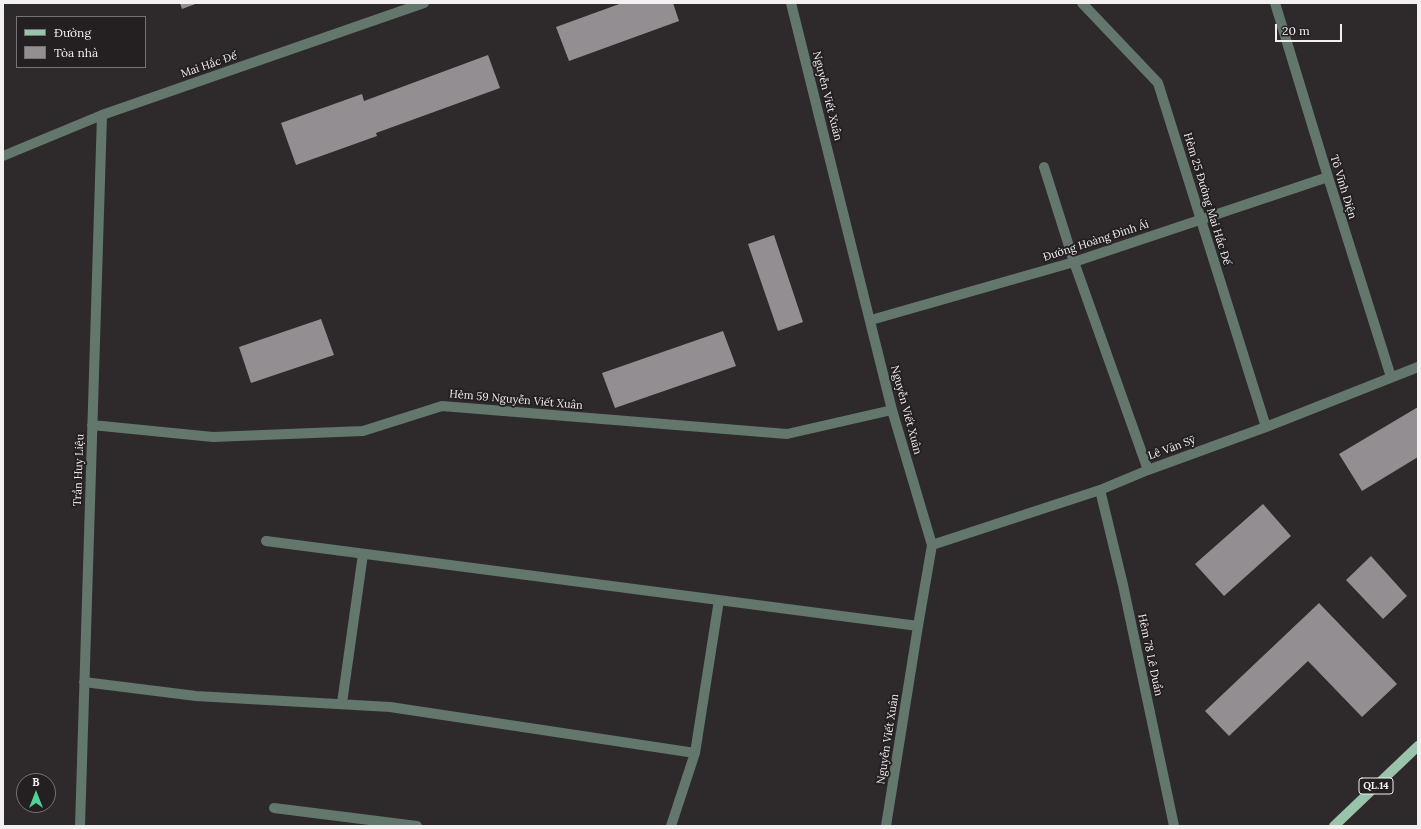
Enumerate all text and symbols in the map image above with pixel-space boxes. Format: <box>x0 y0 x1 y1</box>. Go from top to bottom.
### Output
legend <box>16 16 146 68</box>
scale bar <box>1277 16 1344 42</box>
text: 20 m <box>1282 23 1310 38</box>
text: Đường <box>54 25 91 40</box>
text: Tòa nhà <box>54 45 98 60</box>
street label: Mai Hắc Đế <box>179 49 239 81</box>
street label: Nguyễn Viết Xuân <box>810 50 844 142</box>
street label: Hẻm 25 Đường Mai Hắc Đế <box>1181 131 1233 267</box>
street label: Tô Vĩnh Diện <box>1327 153 1359 221</box>
street label: Đường Hoàng Đình Ái <box>1041 218 1151 264</box>
street label: Nguyễn Viết Xuân <box>888 364 924 456</box>
street label: Hẻm 59 Nguyễn Viết Xuân <box>449 388 583 412</box>
street label: Lê Văn Sỹ <box>1147 433 1197 463</box>
street label: Trần Huy Liệu <box>71 434 87 506</box>
street label: Hẻm 78 Lê Duẩn <box>1135 613 1165 697</box>
street label: Nguyễn Viết Xuân <box>874 693 902 785</box>
north arrow <box>16 773 56 813</box>
text: B <box>32 775 40 789</box>
road number: QL.14 <box>1359 778 1393 794</box>

